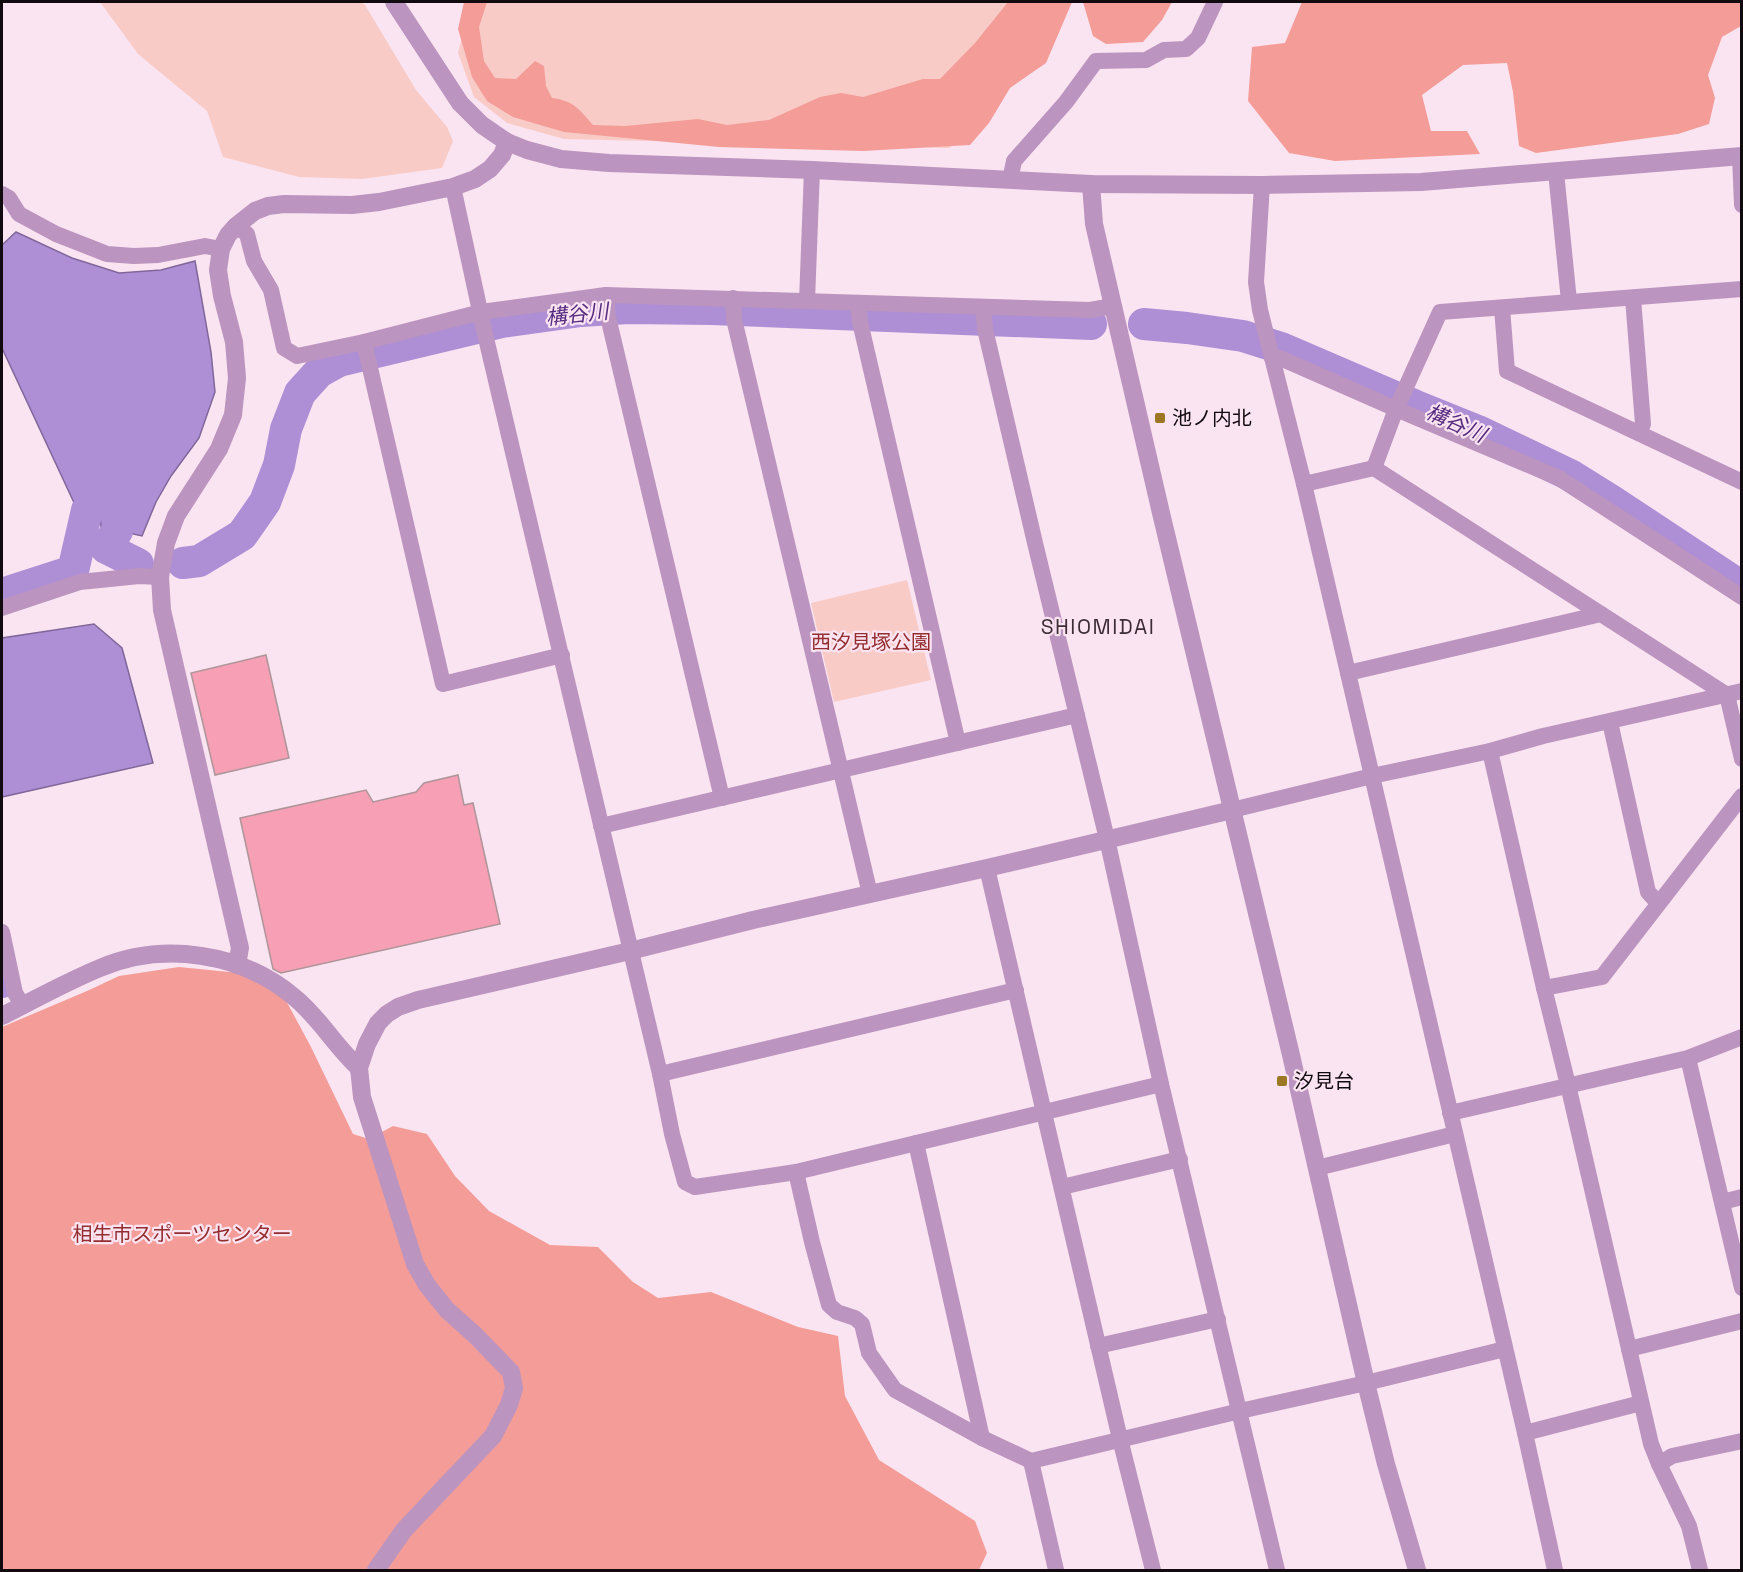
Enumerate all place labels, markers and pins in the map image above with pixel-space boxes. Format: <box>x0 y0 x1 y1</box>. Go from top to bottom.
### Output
place label: 池ノ内北 <box>1172 405 1252 431</box>
marker: 池ノ内北 <box>1153 411 1167 425</box>
place label: 汐見台 <box>1294 1068 1354 1094</box>
marker: 汐見台 <box>1275 1074 1289 1088</box>

